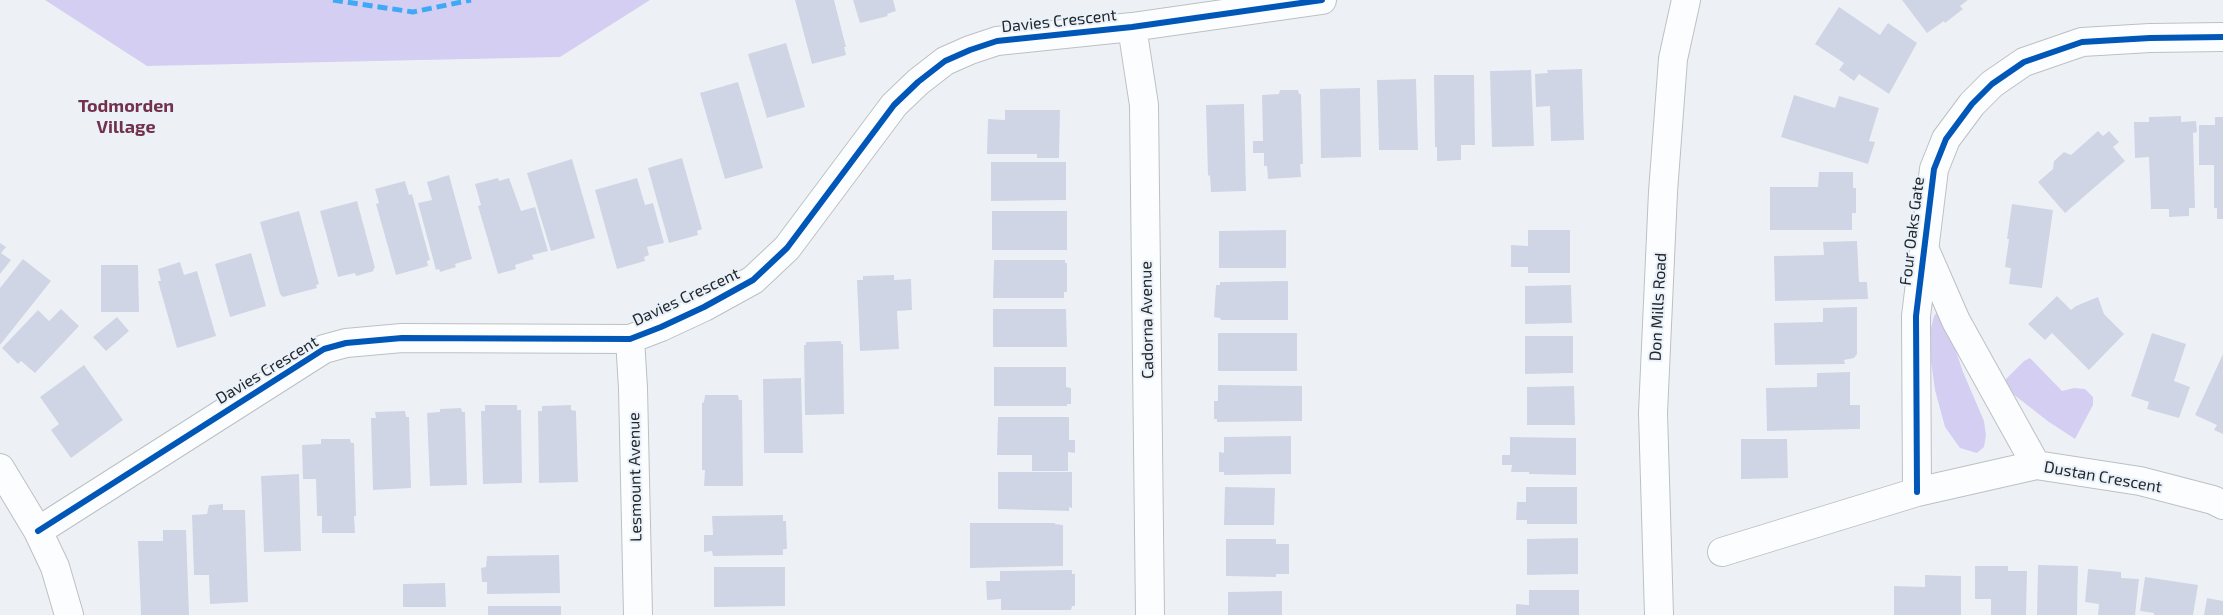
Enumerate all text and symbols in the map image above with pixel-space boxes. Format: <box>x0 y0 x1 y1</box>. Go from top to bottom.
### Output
street label: Davies Crescent <box>1000 5 1118 37</box>
district label: Todmorden Village <box>78 95 174 138</box>
street label: Four Oaks Gate <box>1896 176 1928 286</box>
street label: Don Mills Road <box>1646 252 1670 362</box>
street label: Cadorna Avenue <box>1136 261 1158 379</box>
street label: Davies Crescent <box>629 264 743 330</box>
street label: Davies Crescent <box>212 332 322 408</box>
street label: Lesmount Avenue <box>624 412 646 542</box>
street label: Dustan Crescent <box>2043 457 2163 497</box>

